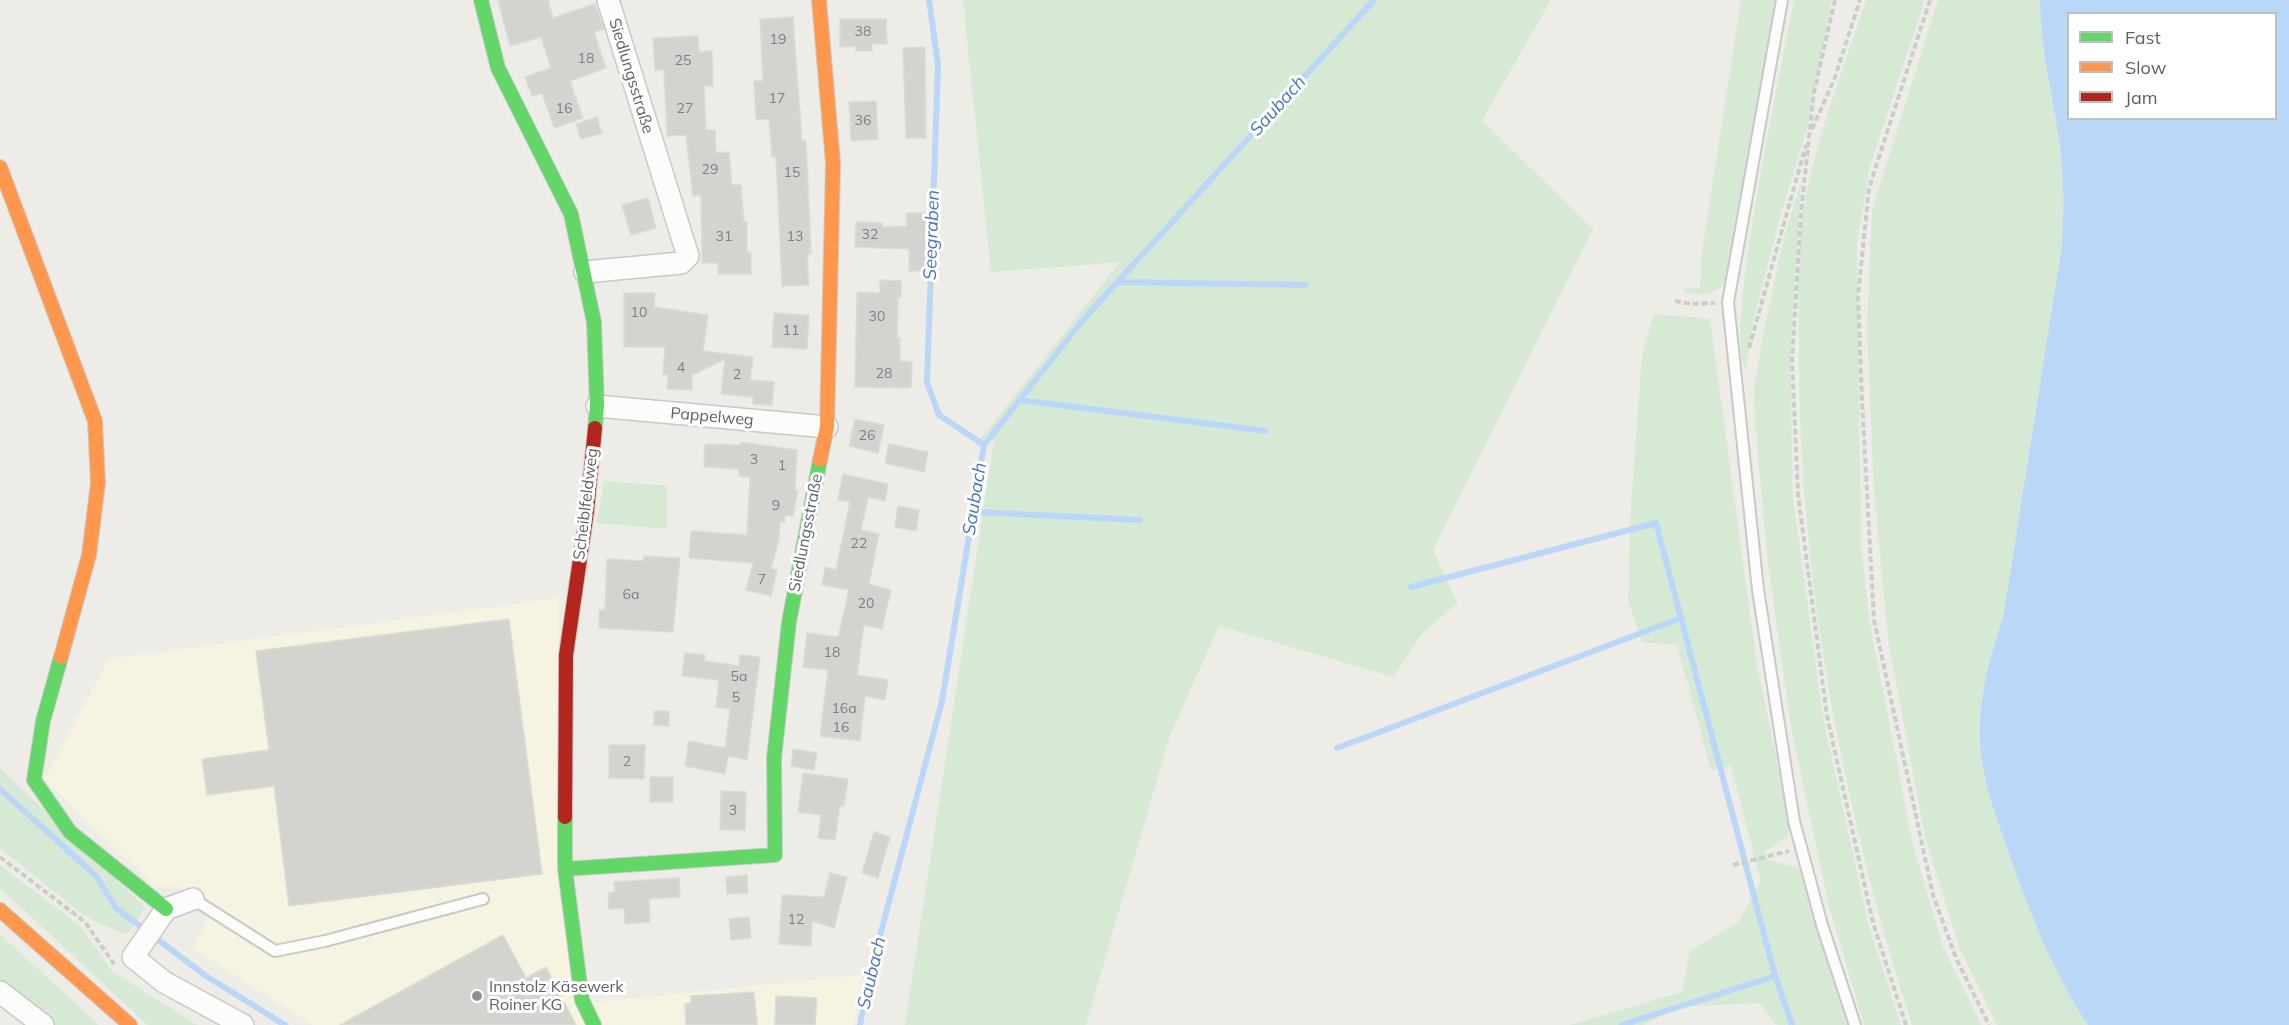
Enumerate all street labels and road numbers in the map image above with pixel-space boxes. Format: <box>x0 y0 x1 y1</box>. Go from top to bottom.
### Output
street label: Siedlungsstraße <box>604 16 658 136</box>
street label: Pappelweg <box>670 404 754 430</box>
street label: Scheiblfeldweg <box>570 447 602 561</box>
street label: Siedlungsstraße <box>785 472 827 594</box>

